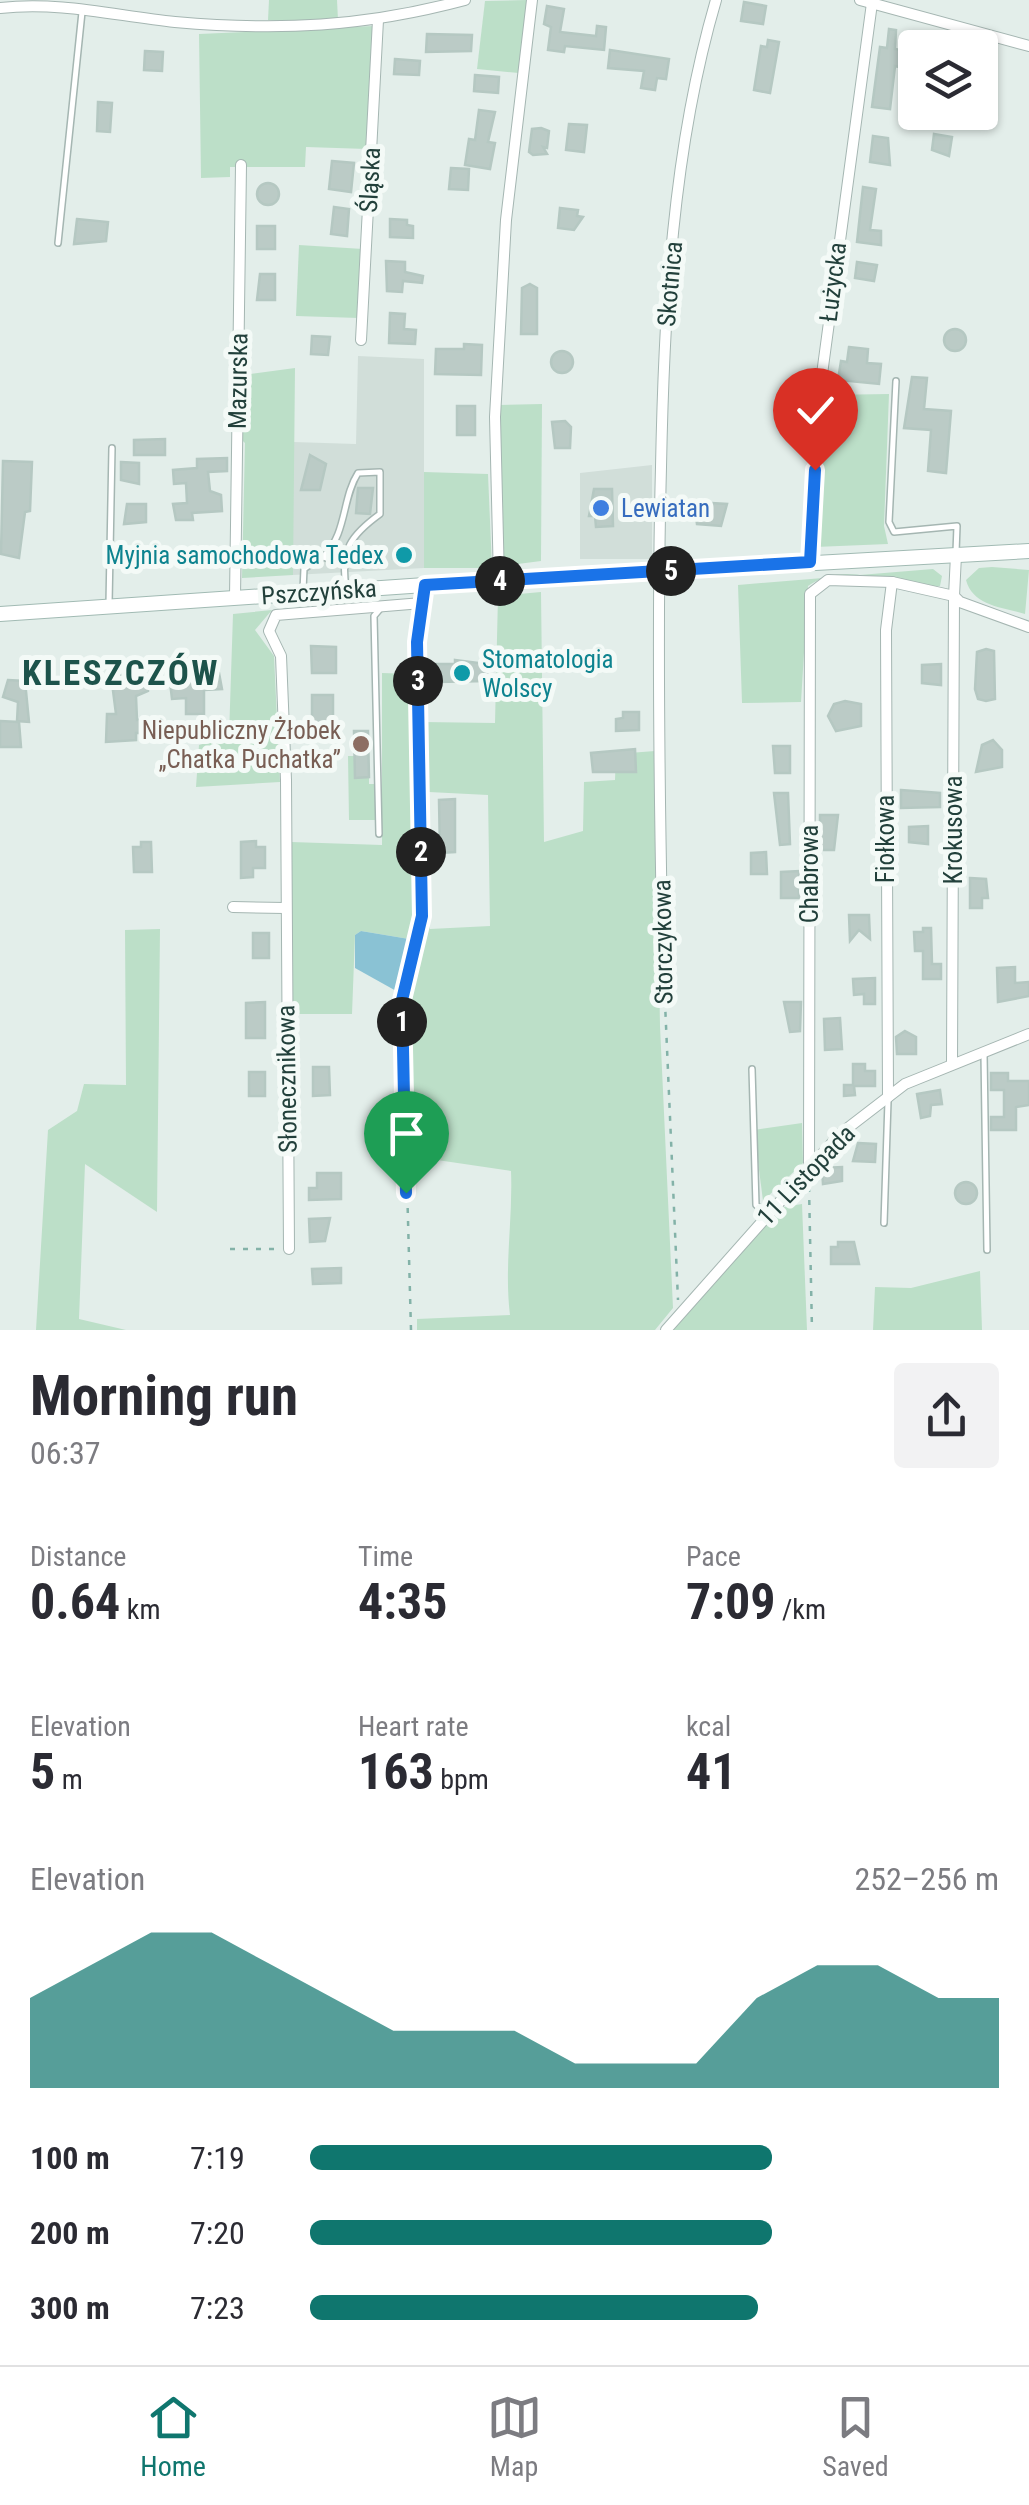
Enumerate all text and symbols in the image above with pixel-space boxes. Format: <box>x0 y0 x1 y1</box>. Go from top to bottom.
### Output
map controls <box>898 30 998 130</box>
button: layers <box>898 30 998 130</box>
street label: Śląska <box>353 147 386 213</box>
street label: Skotnica <box>652 240 688 328</box>
street label: Łużycka <box>814 241 852 323</box>
street label: Mazurska <box>223 333 253 429</box>
pin <box>773 368 858 471</box>
icon: check <box>788 383 843 438</box>
place label: Lewiatan <box>621 494 710 523</box>
marker: Lewiatan <box>590 497 612 519</box>
place label: Myjnia samochodowa Tedex <box>106 541 384 570</box>
marker: Myjnia samochodowa Tedex <box>393 544 415 566</box>
pin: 5 <box>646 546 696 596</box>
text: 5 <box>664 554 678 587</box>
pin: 4 <box>475 556 525 606</box>
text: 4 <box>493 564 507 597</box>
street label: Pszczyńska <box>260 573 378 611</box>
place label: Stomatologia Wolscy <box>482 645 614 703</box>
district label: KLESZCZÓW <box>22 652 220 694</box>
pin: 3 <box>393 656 443 706</box>
marker: Stomatologia Wolscy <box>451 662 473 684</box>
text: 3 <box>411 664 425 697</box>
place label: Niepubliczny Żłobek „Chatka Puchatka” <box>142 716 342 774</box>
marker: Niepubliczny Żłobek „Chatka Puchatka” <box>350 733 372 755</box>
street label: Krokusowa <box>939 775 968 885</box>
street label: Fiołkowa <box>871 795 900 883</box>
street label: Chabrowa <box>795 825 824 923</box>
pin: 2 <box>396 827 446 877</box>
text: 2 <box>414 835 428 868</box>
street label: Storczykowa <box>647 879 679 1005</box>
pin: 1 <box>377 997 427 1047</box>
street label: Słonecznikowa <box>271 1005 303 1153</box>
text: 1 <box>395 1005 409 1038</box>
pin <box>364 1091 449 1194</box>
icon: arrive <box>379 1106 434 1161</box>
street label: 11 Listopada <box>751 1119 861 1231</box>
button: share <box>894 1363 999 1468</box>
text: Morning run <box>30 1364 298 1428</box>
text: 06:37 <box>30 1434 101 1472</box>
text: Distance <box>30 1540 127 1573</box>
text: Time <box>358 1540 413 1573</box>
text: Pace <box>686 1540 741 1573</box>
text: 0.64 <box>30 1573 120 1631</box>
text: 4:35 <box>358 1573 447 1631</box>
text: 7:09 <box>686 1573 775 1631</box>
text: km <box>120 1593 160 1626</box>
text: /km <box>775 1593 826 1626</box>
text: Elevation <box>30 1710 131 1743</box>
text: Heart rate <box>358 1710 469 1743</box>
text: kcal <box>686 1710 731 1743</box>
text: 5 <box>30 1743 55 1801</box>
text: 163 <box>358 1743 434 1801</box>
text: 41 <box>686 1743 737 1801</box>
text: m <box>55 1763 83 1796</box>
text: bpm <box>434 1763 489 1796</box>
text: Elevation <box>30 1860 145 1898</box>
text: 252–256 m <box>854 1860 999 1898</box>
text: 100 m <box>30 2139 110 2177</box>
text: 7:19 <box>190 2139 245 2177</box>
text: 200 m <box>30 2214 110 2252</box>
text: 7:20 <box>190 2214 245 2252</box>
text: 300 m <box>30 2289 110 2327</box>
text: 7:23 <box>190 2289 245 2327</box>
tab: Home <box>140 2390 206 2483</box>
tab: Map <box>487 2390 542 2483</box>
tab: Saved <box>822 2390 889 2483</box>

